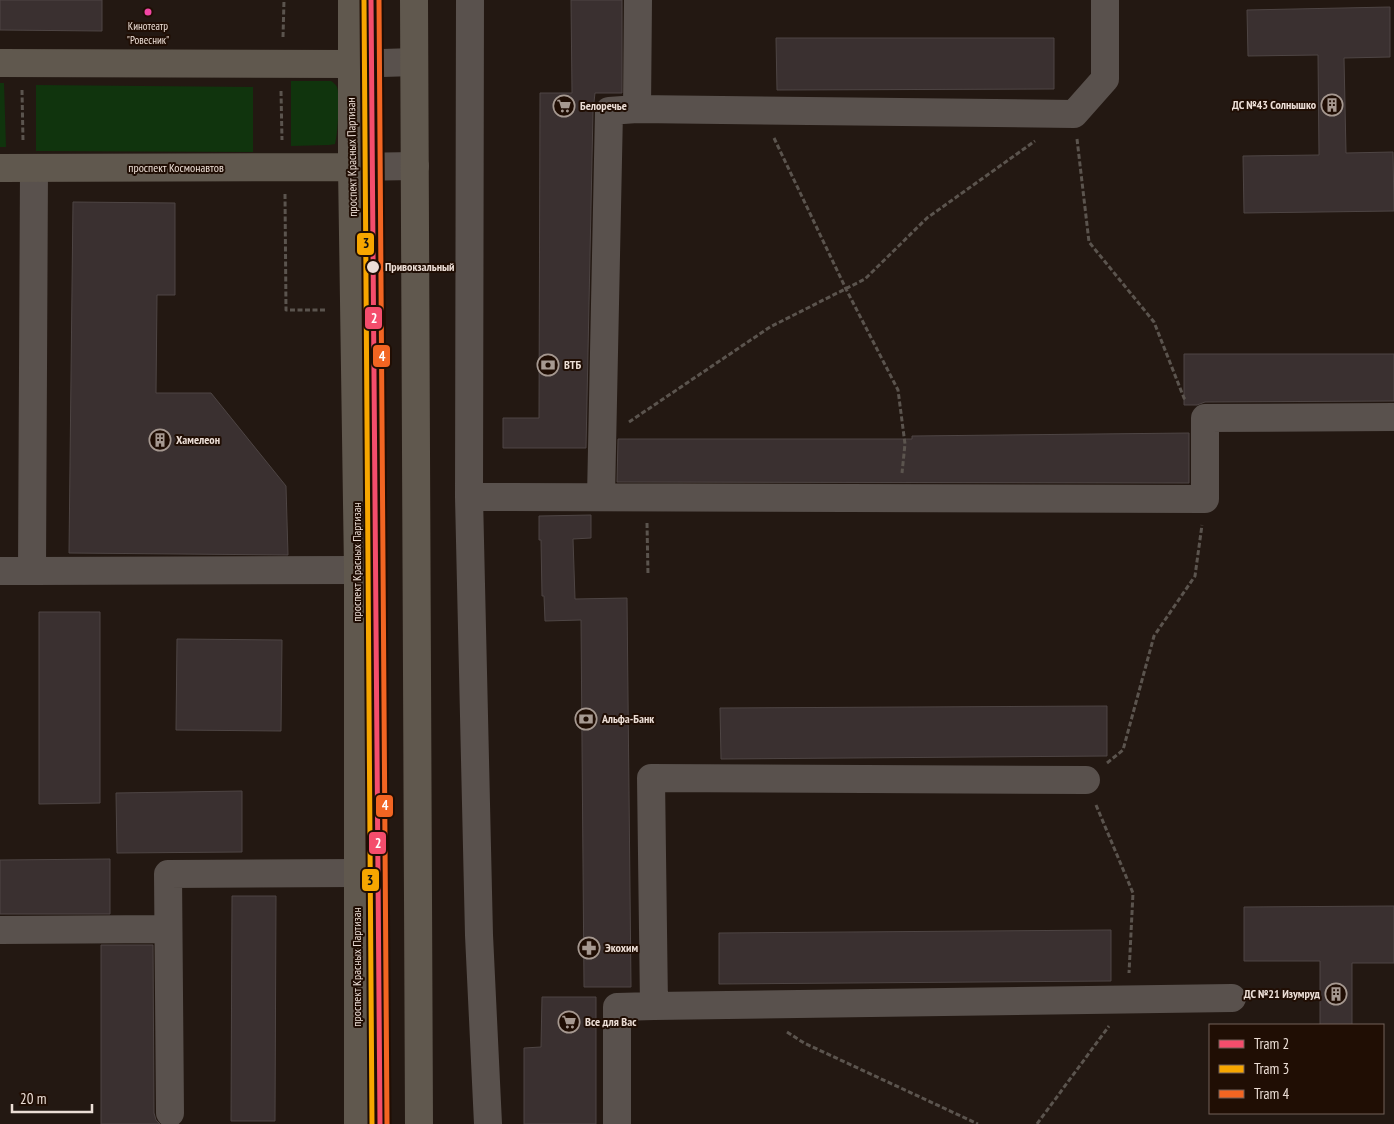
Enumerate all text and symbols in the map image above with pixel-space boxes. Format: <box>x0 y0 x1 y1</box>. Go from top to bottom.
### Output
marker: Кинотеатр "Ровесник" <box>143 7 153 17</box>
place label: Кинотеатр "Ровесник" <box>127 19 169 47</box>
building icon: ДС №43 Солнышко <box>1320 93 1344 117</box>
supermarket icon: Белоречье <box>552 94 576 118</box>
street label: проспект Красных Партизан <box>343 97 360 217</box>
place label: ДС №43 Солнышко <box>1232 97 1317 112</box>
place label: Белоречье <box>580 98 627 113</box>
street label: проспект Космонавтов <box>128 160 224 175</box>
line badge: 3 <box>356 232 375 256</box>
text: 3 <box>363 234 369 252</box>
marker: Привокзальный <box>365 259 381 275</box>
place label: Привокзальный <box>385 259 454 274</box>
line badge: 2 <box>364 306 383 330</box>
text: 2 <box>371 309 377 327</box>
line badge: 4 <box>372 344 391 368</box>
text: 4 <box>379 347 386 365</box>
bank icon: ВТБ <box>536 353 560 377</box>
place label: ВТБ <box>564 357 581 372</box>
building icon: Хамелеон <box>148 428 172 452</box>
place label: Хамелеон <box>176 432 220 447</box>
street label: проспект Красных Партизан <box>349 502 364 622</box>
bank icon: Альфа-Банк <box>574 707 598 731</box>
place label: Альфа-Банк <box>601 711 654 726</box>
line badge: 4 <box>375 794 394 818</box>
text: 4 <box>382 796 389 814</box>
line badge: 2 <box>368 831 387 855</box>
text: 2 <box>375 834 381 852</box>
line badge: 3 <box>361 868 380 892</box>
text: 3 <box>367 871 373 889</box>
street label: проспект Красных Партизан <box>349 907 364 1027</box>
pharmacy icon: Экохим <box>577 936 601 960</box>
place label: Экохим <box>605 940 638 955</box>
building icon: ДС №21 Изумруд <box>1324 982 1348 1006</box>
place label: ДС №21 Изумруд <box>1244 986 1320 1001</box>
supermarket icon: Все для Вас <box>557 1010 581 1034</box>
place label: Все для Вас <box>585 1014 637 1029</box>
legend <box>1209 1024 1384 1114</box>
text: Tram 2 <box>1254 1034 1289 1053</box>
text: Tram 3 <box>1254 1059 1289 1078</box>
scale bar <box>12 1082 92 1114</box>
text: Tram 4 <box>1254 1084 1289 1103</box>
text: 20 m <box>20 1089 46 1108</box>

